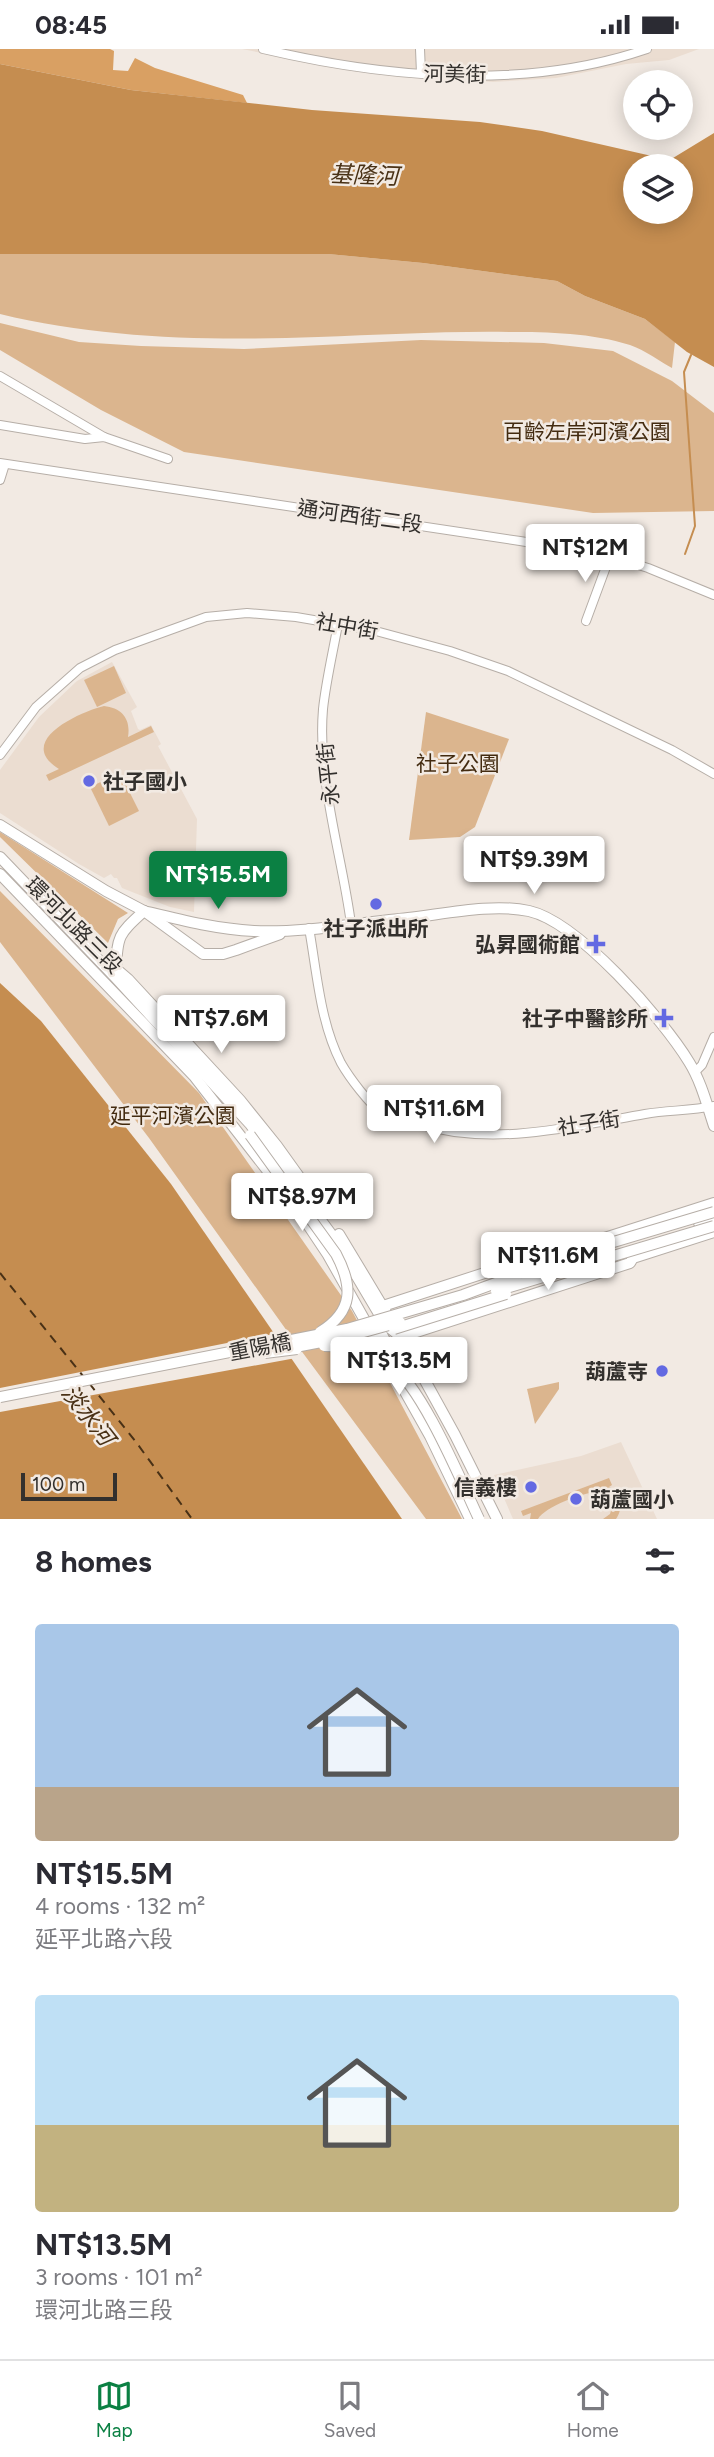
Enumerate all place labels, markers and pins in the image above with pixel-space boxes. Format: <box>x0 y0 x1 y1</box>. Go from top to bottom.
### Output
pin: NT$12M <box>528 525 642 584</box>
place label: 社子國小 <box>103 769 187 794</box>
marker: 社子國小 <box>81 773 97 789</box>
pin: NT$9.39M <box>462 837 606 896</box>
pin: NT$15.5M <box>146 851 290 911</box>
marker: 社子派出所 <box>368 896 384 912</box>
place label: 社子派出所 <box>324 916 429 941</box>
place label: 弘昇國術館 <box>475 932 580 957</box>
marker: 弘昇國術館 <box>586 934 606 954</box>
pin: NT$7.6M <box>156 995 286 1055</box>
place label: 社子中醫診所 <box>522 1006 648 1031</box>
marker: 社子中醫診所 <box>654 1008 674 1028</box>
pin: NT$11.6M <box>362 1085 506 1145</box>
pin: NT$8.97M <box>230 1173 374 1233</box>
pin: NT$11.6M <box>476 1233 620 1292</box>
pin: NT$13.5M <box>327 1337 471 1397</box>
place label: 葫蘆寺 <box>585 1359 648 1384</box>
marker: 葫蘆寺 <box>654 1363 670 1379</box>
place label: 信義樓 <box>454 1475 517 1500</box>
marker: 信義樓 <box>523 1479 539 1495</box>
place label: 葫蘆國小 <box>590 1487 674 1512</box>
marker: 葫蘆國小 <box>568 1491 584 1507</box>

